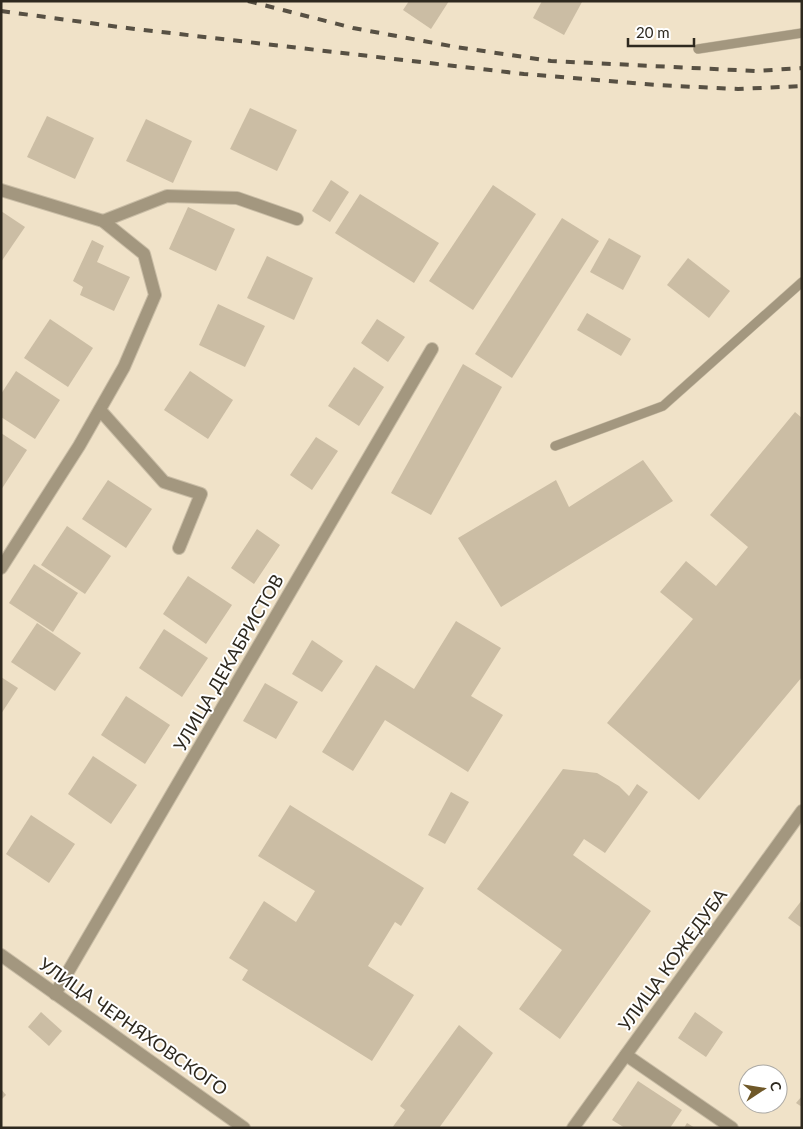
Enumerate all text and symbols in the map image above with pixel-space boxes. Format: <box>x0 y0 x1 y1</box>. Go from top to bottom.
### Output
scale bar <box>628 15 694 47</box>
text: 20 m <box>636 23 670 41</box>
street label: УЛИЦА ДЕКАБРИСТОВ <box>168 570 288 755</box>
street label: УЛИЦА КОЖЕДУБА <box>613 883 732 1035</box>
street label: УЛИЦА ЧЕРНЯХОВСКОГО <box>35 953 232 1100</box>
north arrow <box>738 1064 788 1114</box>
text: С <box>767 1080 786 1093</box>

